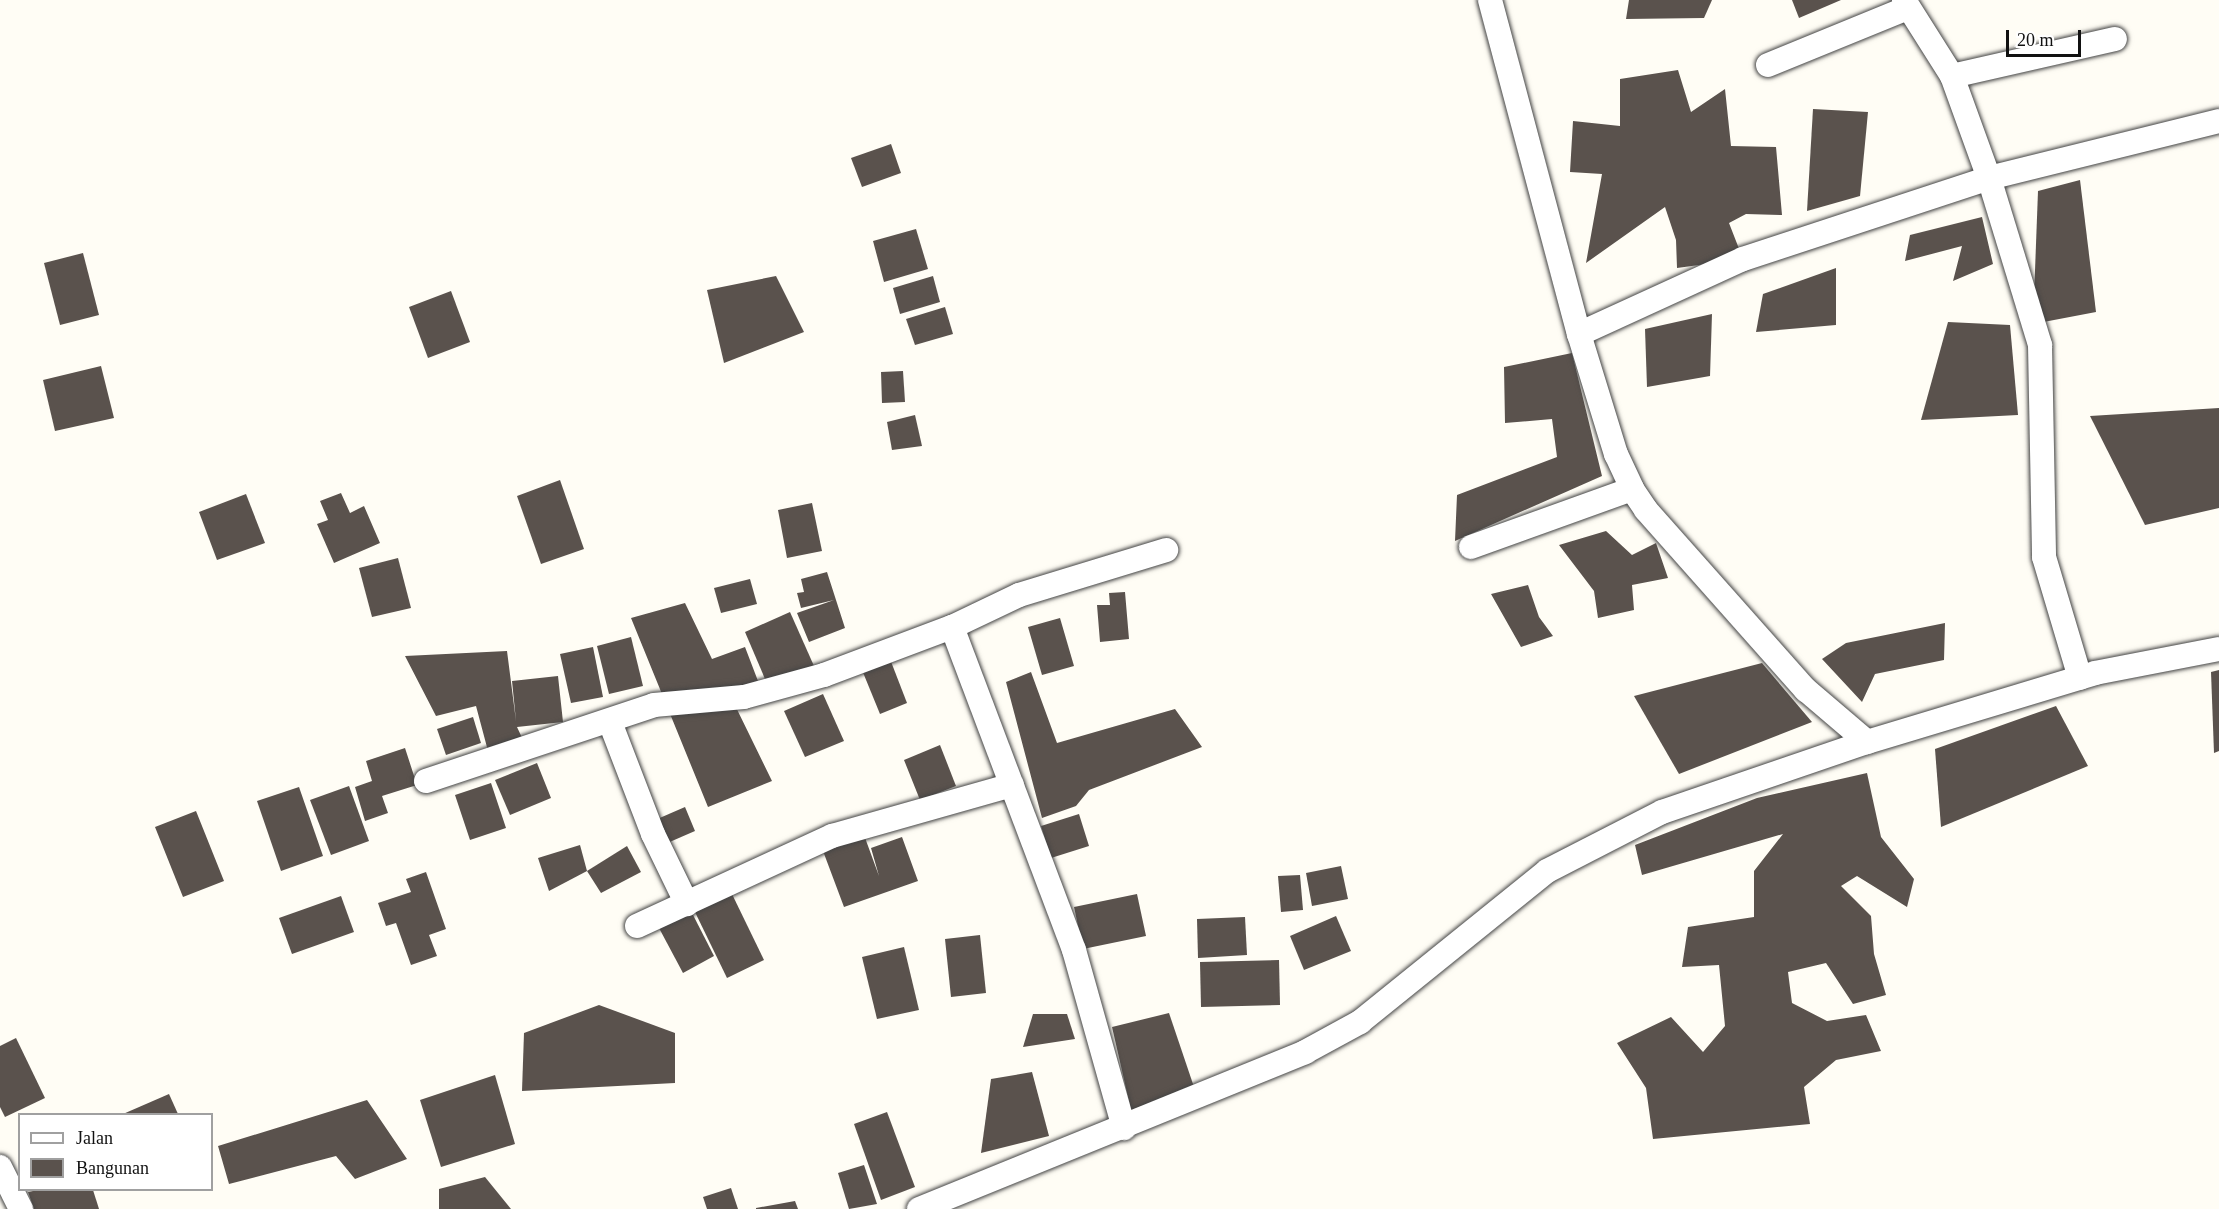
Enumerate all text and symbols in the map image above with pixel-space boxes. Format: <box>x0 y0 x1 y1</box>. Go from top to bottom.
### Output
scale bar <box>2009 18 2084 56</box>
text: 20 m <box>2017 30 2054 50</box>
legend <box>18 1113 213 1191</box>
text: Jalan <box>76 1128 113 1148</box>
text: Bangunan <box>76 1158 149 1178</box>

